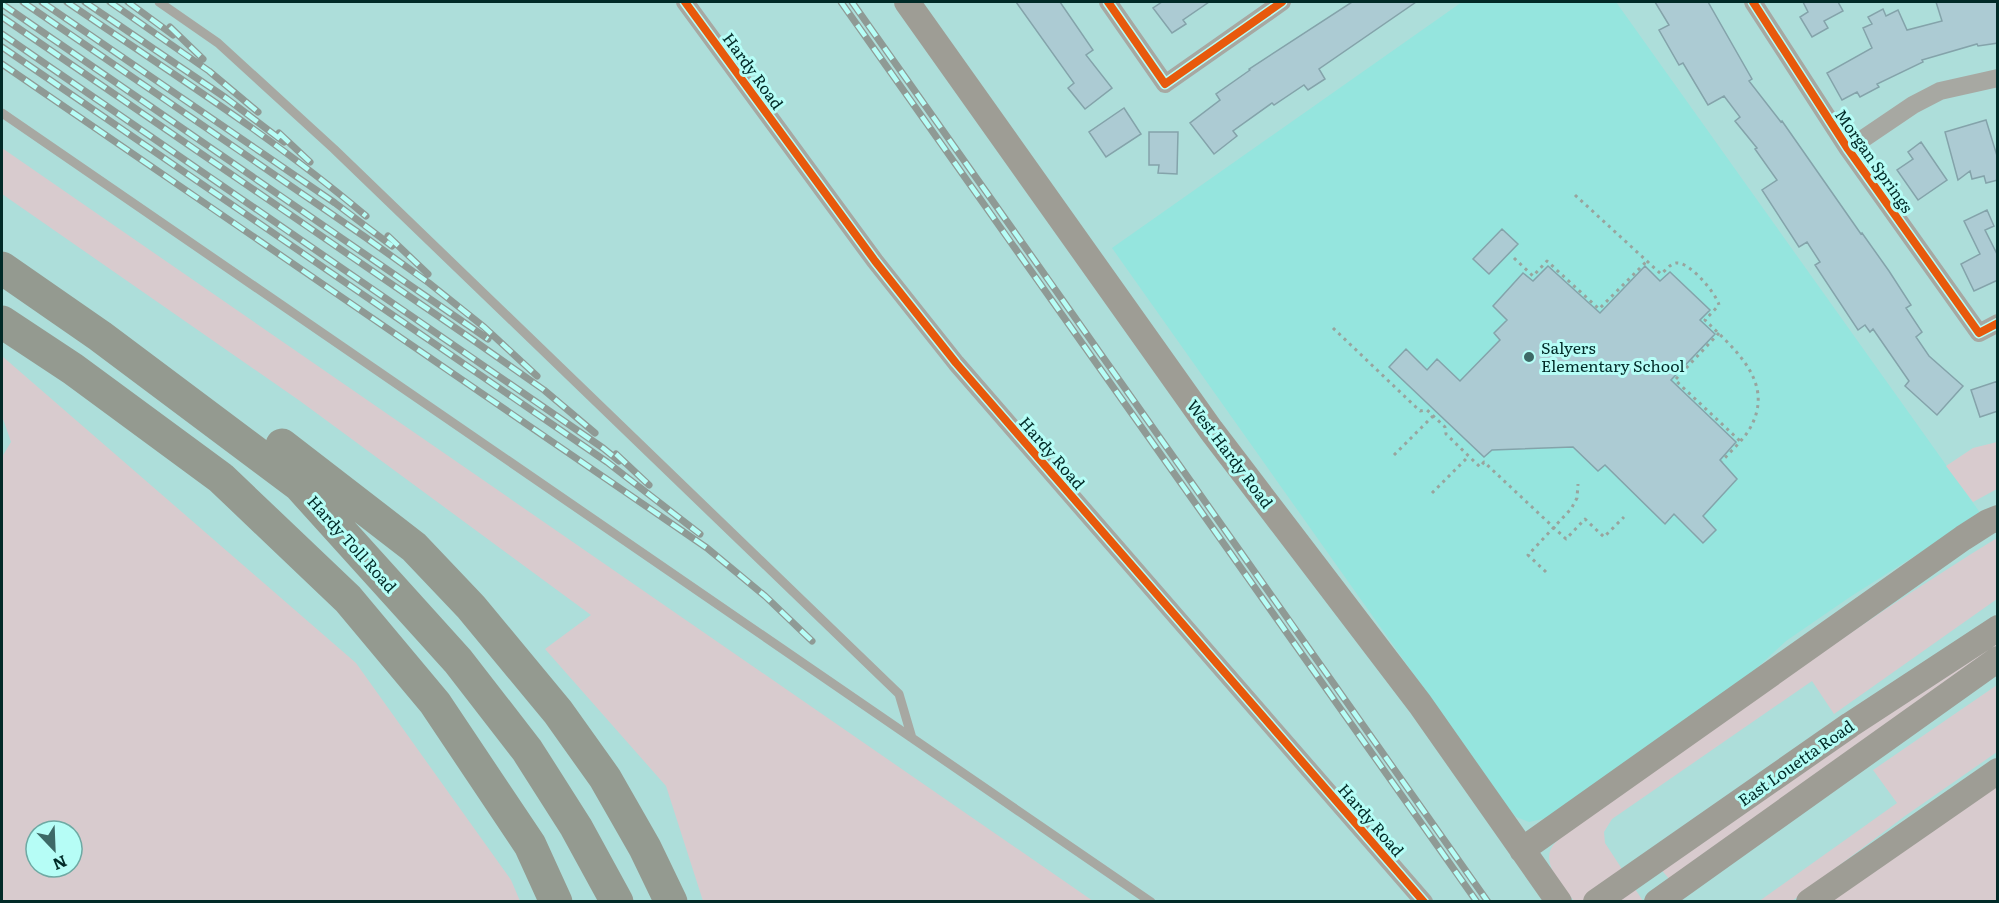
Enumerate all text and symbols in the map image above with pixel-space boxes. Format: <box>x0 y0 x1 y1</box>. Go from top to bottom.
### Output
street label: Hardy Road <box>718 27 790 114</box>
street label: Morgan Springs <box>1830 104 1920 217</box>
place label: Salyers Elementary School <box>1541 335 1685 377</box>
marker: Salyers Elementary School <box>1522 350 1536 364</box>
street label: West Hardy Road <box>1182 394 1280 513</box>
street label: Hardy Road <box>1014 411 1091 494</box>
street label: Hardy Toll Road <box>302 489 403 597</box>
street label: East Louetta Road <box>1733 713 1858 811</box>
street label: Hardy Road <box>1333 778 1410 861</box>
north arrow <box>24 819 84 879</box>
text: N <box>49 850 71 877</box>

